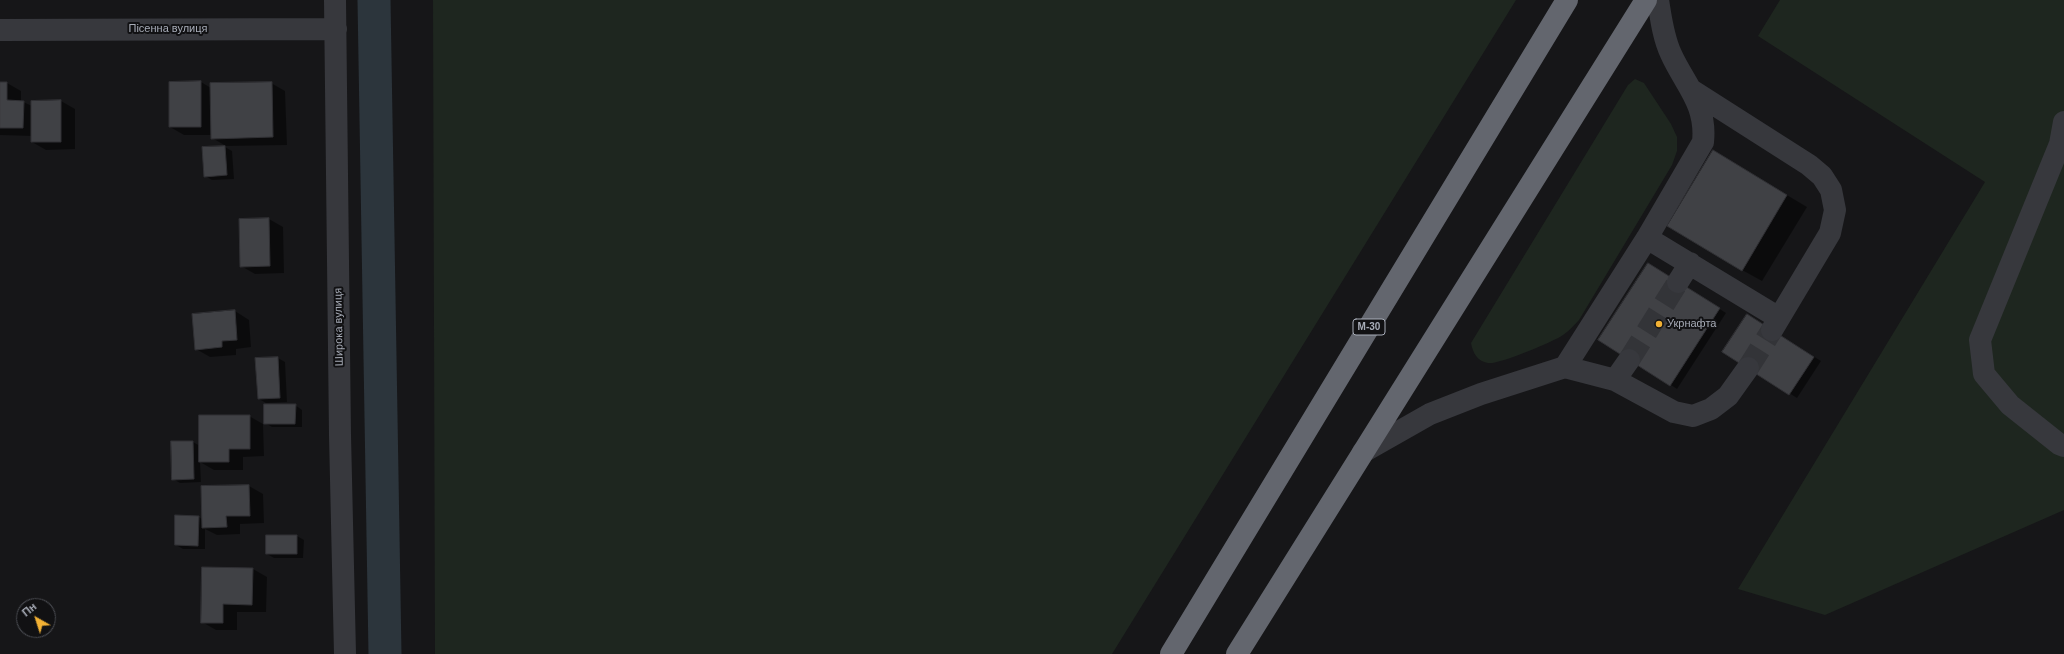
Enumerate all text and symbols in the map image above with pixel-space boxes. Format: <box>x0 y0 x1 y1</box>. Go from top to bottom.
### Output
street label: Пісенна вулиця <box>129 22 207 36</box>
street label: Широка вулиця <box>332 288 346 366</box>
place label: Укрнафта <box>1667 317 1716 331</box>
road number: М-30 <box>1353 319 1385 335</box>
marker: Укрнафта <box>1654 319 1664 329</box>
north arrow <box>16 598 56 638</box>
text: Пн <box>20 600 39 619</box>

